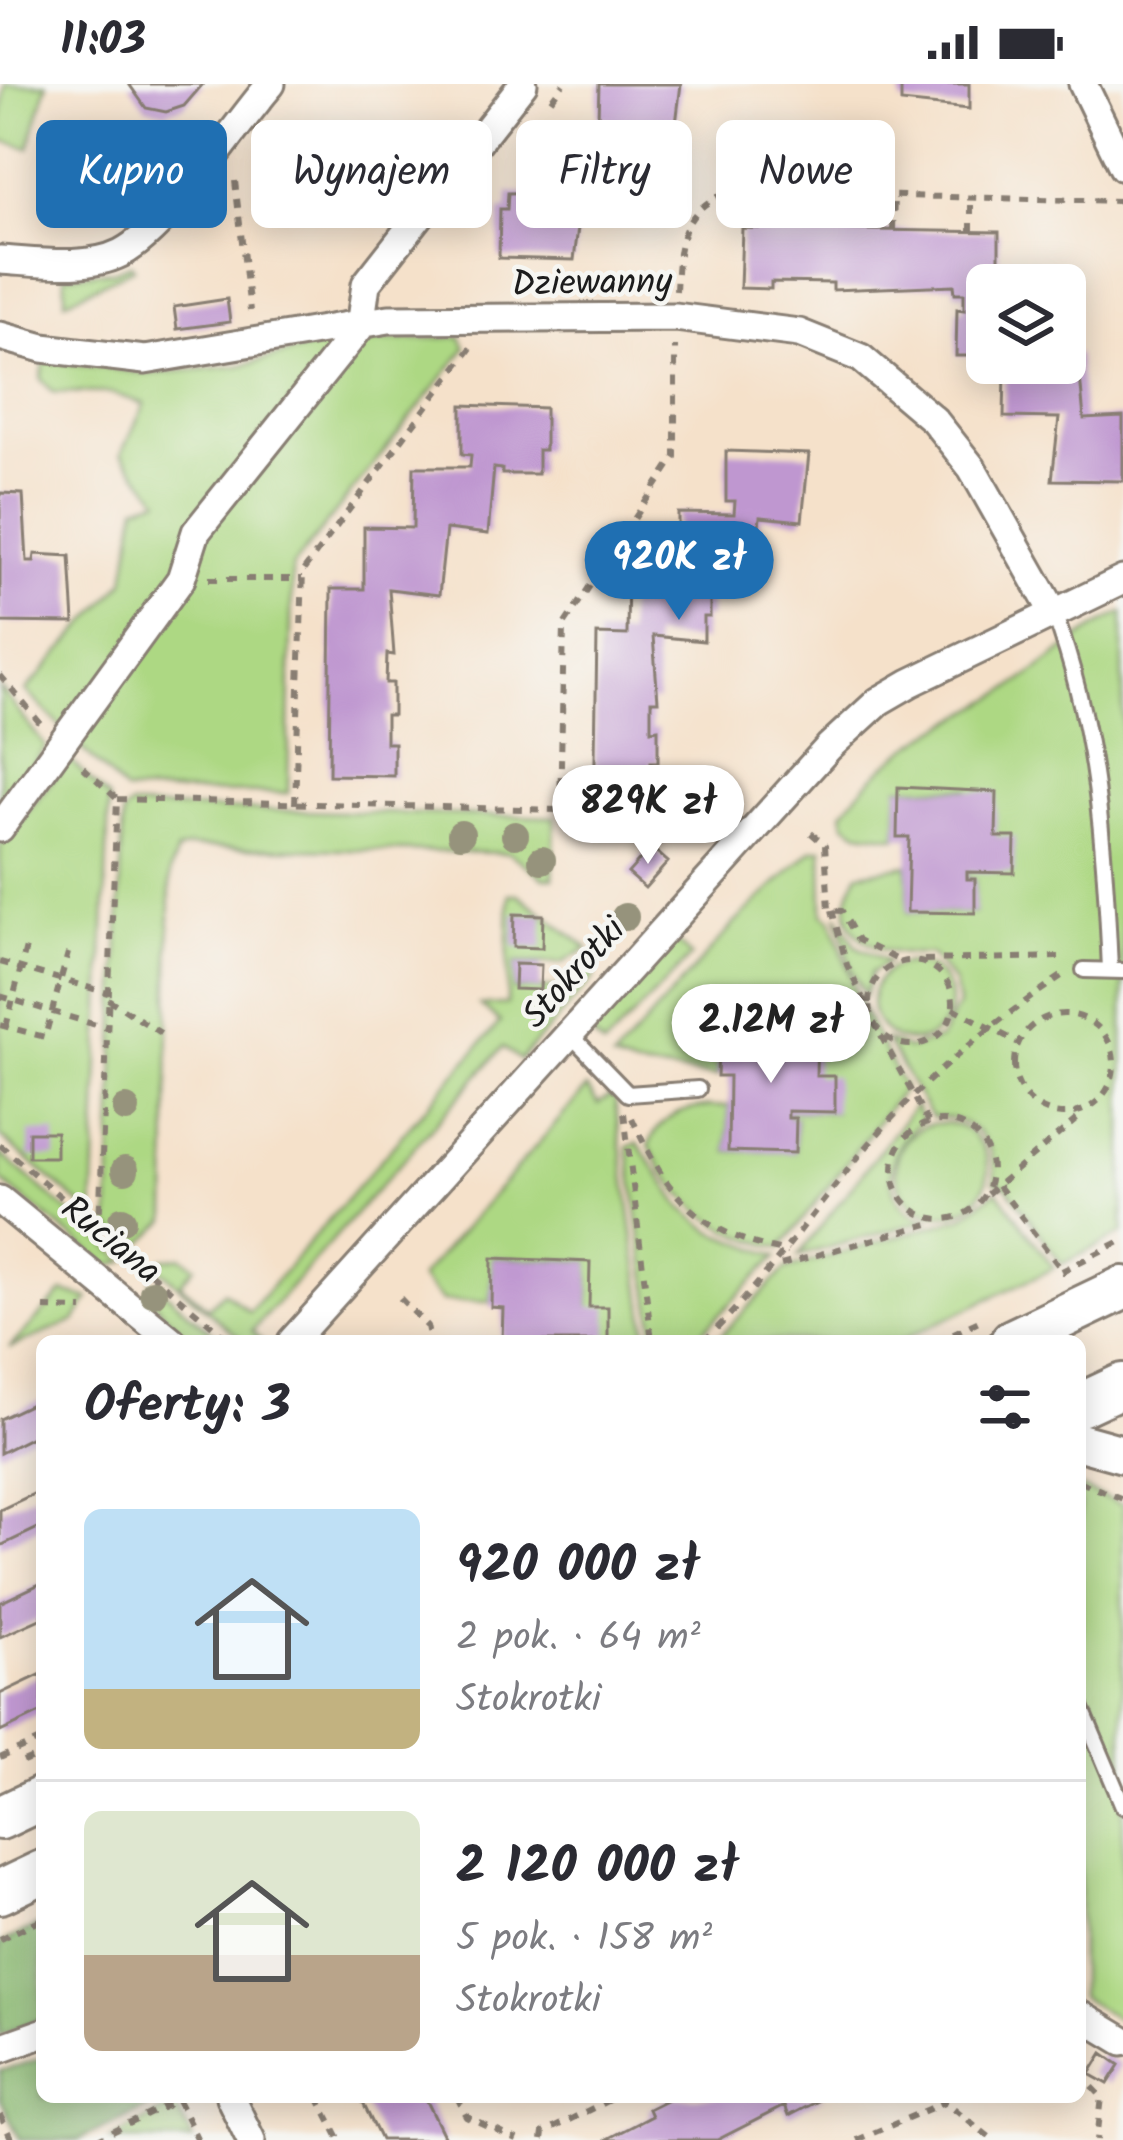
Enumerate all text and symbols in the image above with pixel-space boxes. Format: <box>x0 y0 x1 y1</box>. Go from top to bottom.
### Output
text: 11:03 <box>60 6 146 78</box>
chip: Kupno <box>36 120 227 228</box>
chip: Wynajem <box>251 120 492 228</box>
chip: Filtry <box>516 120 692 228</box>
chip: Nowe <box>716 120 895 228</box>
street label: Dziewanny <box>511 254 674 314</box>
map controls <box>966 264 1086 384</box>
button: layers <box>966 264 1086 384</box>
pin: 920K zł <box>568 521 790 623</box>
text: 920K zł <box>612 529 746 591</box>
pin: 829K zł <box>537 765 759 867</box>
text: 829K zł <box>579 773 717 835</box>
street label: Stokrotki <box>509 904 642 1043</box>
pin: 2.12M zł <box>647 984 895 1086</box>
text: 2.12M zł <box>699 992 843 1054</box>
street label: Ruciana <box>47 1182 173 1300</box>
text: Oferty: 3 <box>84 1367 291 1448</box>
icon: filters <box>972 1374 1038 1440</box>
text: 920 000 zł <box>456 1527 699 1608</box>
icon: home <box>180 1557 324 1701</box>
text: 2 pok. · 64 m² <box>456 1608 701 1670</box>
text: Stokrotki <box>456 1670 601 1732</box>
text: 2 120 000 zł <box>456 1828 738 1909</box>
icon: home <box>180 1859 324 2003</box>
text: 5 pok. · 158 m² <box>456 1909 712 1971</box>
text: Stokrotki <box>456 1971 601 2033</box>

